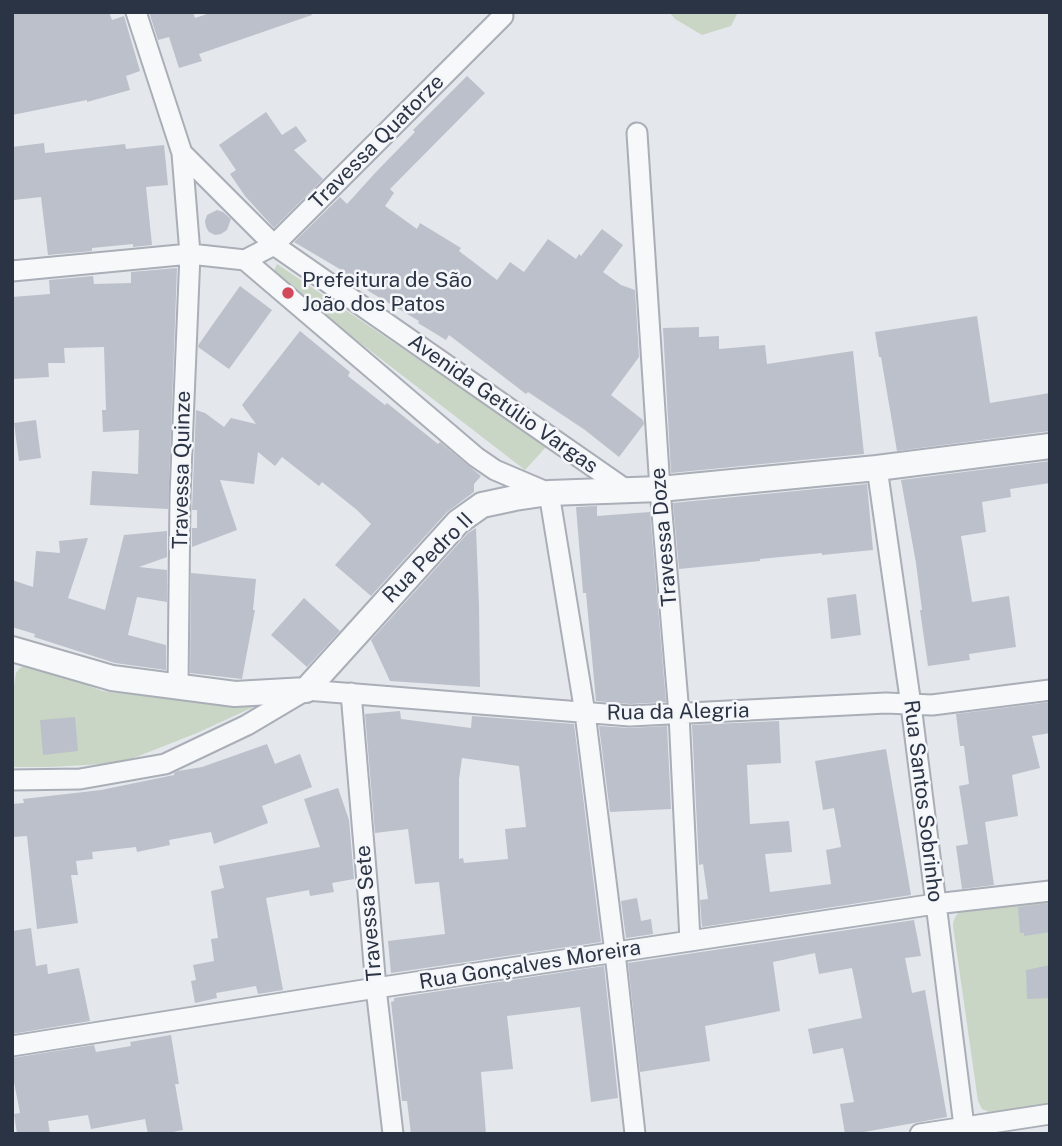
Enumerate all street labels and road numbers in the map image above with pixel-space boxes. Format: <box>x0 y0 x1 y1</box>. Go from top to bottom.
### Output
street label: Travessa Quatorze <box>304 69 450 215</box>
street label: Avenida Getúlio Vargas <box>403 329 603 479</box>
street label: Travessa Quinze <box>168 391 196 549</box>
street label: Travessa Doze <box>645 467 683 607</box>
street label: Rua Pedro II <box>378 508 478 608</box>
street label: Rua da Alegria <box>606 698 750 726</box>
street label: Rua Santos Sobrinho <box>898 698 948 904</box>
street label: Travessa Sete <box>351 844 387 982</box>
street label: Rua Gonçalves Moreira <box>417 935 643 995</box>

